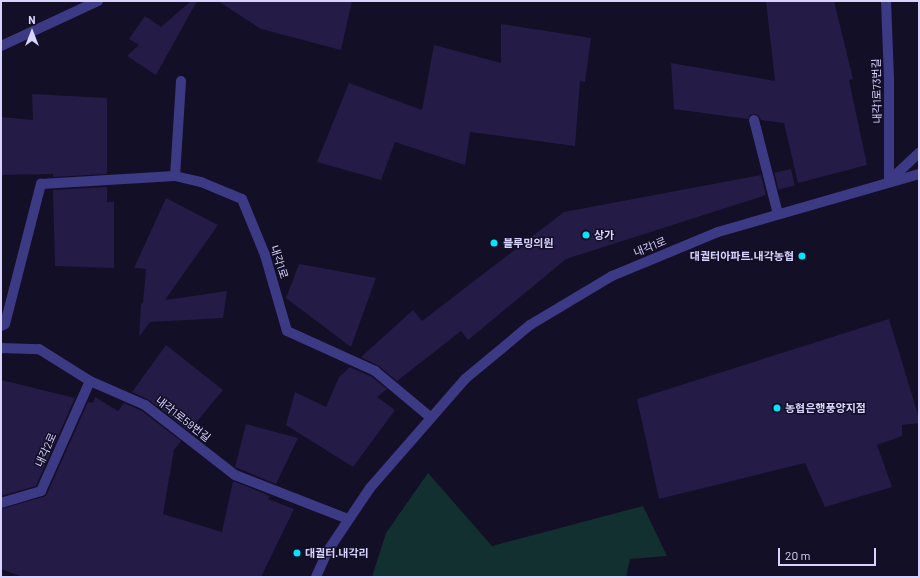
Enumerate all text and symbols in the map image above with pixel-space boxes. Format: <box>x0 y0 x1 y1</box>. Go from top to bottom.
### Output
north arrow <box>12 12 52 52</box>
text: N <box>28 13 36 26</box>
street label: 내각1로73번길 <box>870 58 884 124</box>
place label: 상가 <box>594 228 614 242</box>
marker: 상가 <box>581 230 591 240</box>
street label: 내각1로 <box>632 234 668 260</box>
place label: 블루밍의원 <box>503 236 554 250</box>
marker: 블루밍의원 <box>488 237 500 249</box>
street label: 내각1로 <box>267 244 291 280</box>
place label: 대궐터아파트.내각농협 <box>690 249 794 263</box>
marker: 대궐터아파트.내각농협 <box>797 251 807 261</box>
street label: 내각1로59번길 <box>153 394 213 444</box>
place label: 농협은행풍양지점 <box>785 401 866 415</box>
marker: 농협은행풍양지점 <box>772 403 782 413</box>
street label: 내각2로 <box>33 431 59 469</box>
scale bar <box>780 540 878 566</box>
place label: 대궐터.내각리 <box>305 546 369 560</box>
marker: 대궐터.내각리 <box>292 548 302 558</box>
text: 20 m <box>785 548 811 562</box>

